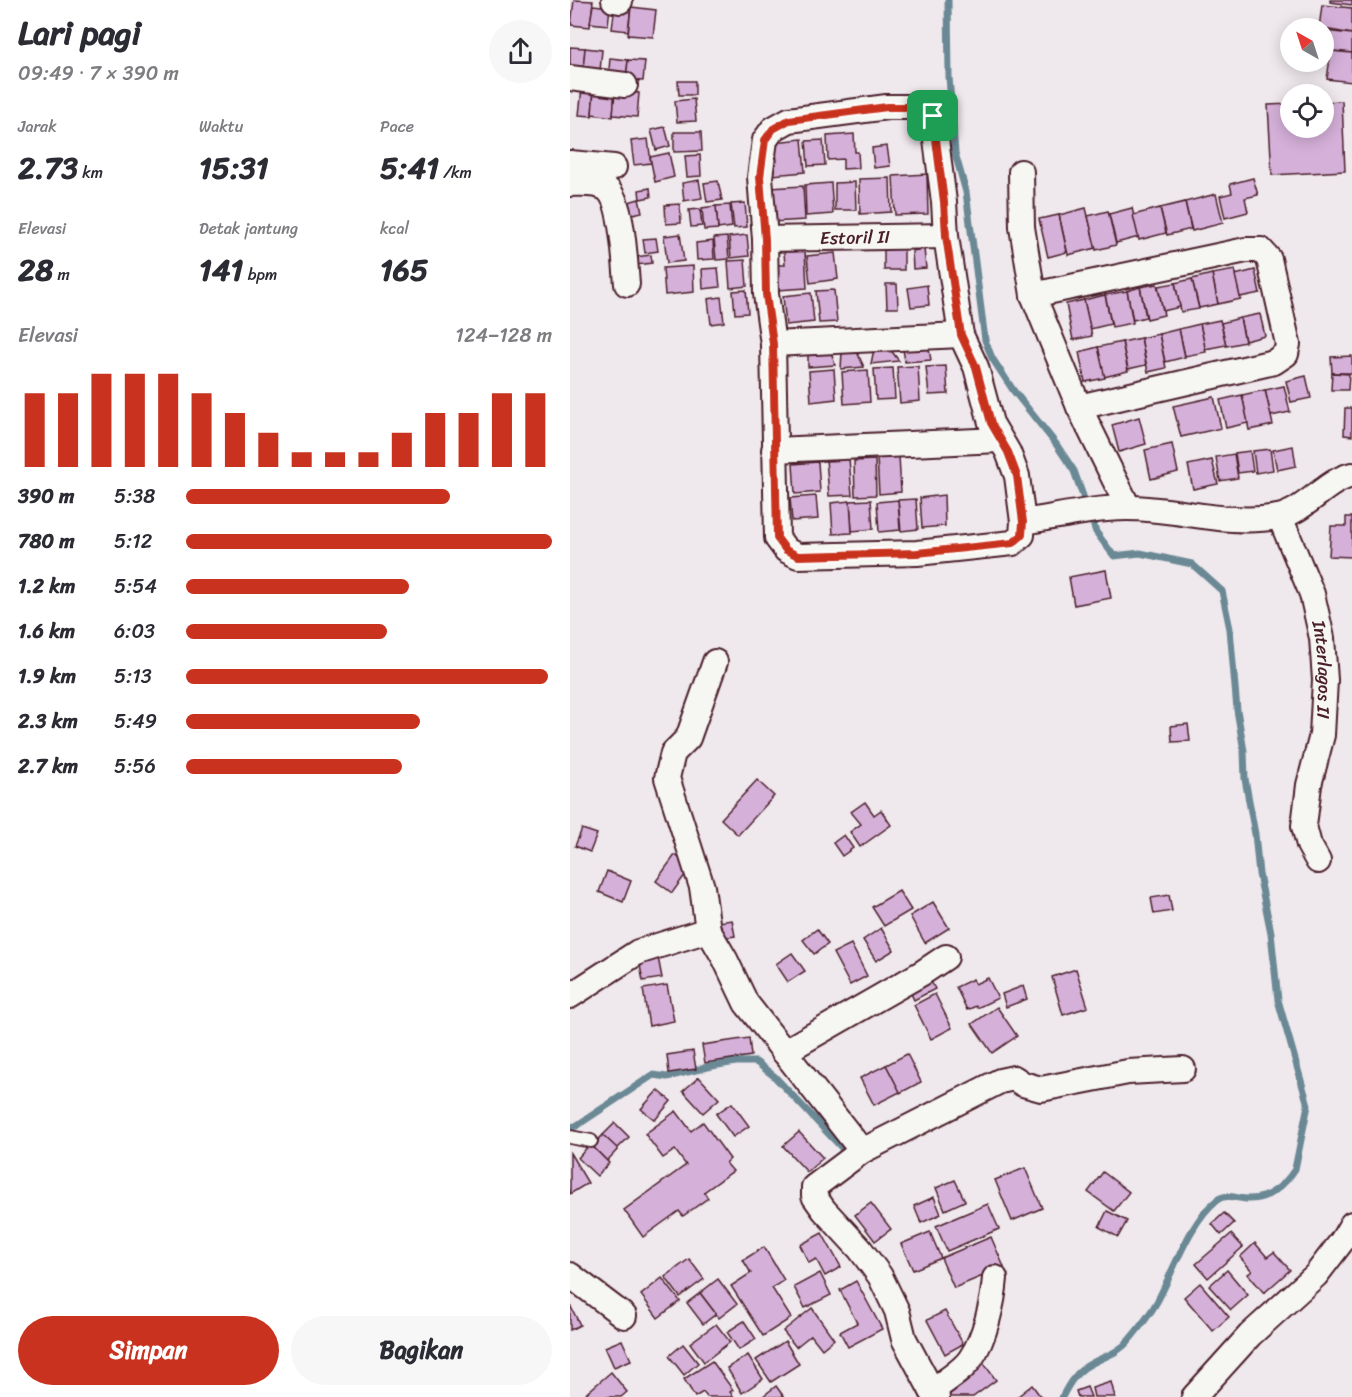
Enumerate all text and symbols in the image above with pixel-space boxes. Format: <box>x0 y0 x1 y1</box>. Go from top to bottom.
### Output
text: Lari pagi <box>18 4 141 62</box>
north arrow <box>1280 18 1334 72</box>
map controls <box>1280 18 1334 138</box>
button: share <box>489 20 552 83</box>
text: 09:49 · 7 × 390 m <box>18 56 179 91</box>
button: locate <box>1280 84 1334 138</box>
pin <box>907 90 958 141</box>
icon: arrive <box>916 99 949 132</box>
text: Jarak <box>18 112 57 141</box>
text: Waktu <box>199 112 243 141</box>
text: Pace <box>380 112 414 141</box>
text: 2.73 <box>18 141 78 195</box>
text: 15:31 <box>199 141 269 195</box>
text: 5:41 <box>380 141 439 195</box>
text: km <box>78 158 103 187</box>
text: /km <box>439 158 472 187</box>
text: Elevasi <box>18 214 66 243</box>
text: Detak jantung <box>199 214 298 243</box>
text: kcal <box>380 214 409 243</box>
street label: Estoril II <box>820 221 891 254</box>
text: 28 <box>18 243 53 297</box>
text: 141 <box>199 243 244 297</box>
text: 165 <box>380 243 428 297</box>
text: m <box>53 260 70 289</box>
text: bpm <box>244 260 277 289</box>
text: Elevasi <box>18 318 78 353</box>
text: 124–128 m <box>455 318 552 353</box>
text: 390 m <box>18 479 74 514</box>
text: 5:38 <box>114 479 155 514</box>
text: 780 m <box>18 524 75 559</box>
text: 5:12 <box>114 524 152 559</box>
text: 1.2 km <box>18 569 75 604</box>
text: 5:54 <box>114 569 157 604</box>
text: 1.6 km <box>18 614 75 649</box>
text: 6:03 <box>114 614 155 649</box>
street label: Interlagos II <box>1302 616 1341 720</box>
text: 1.9 km <box>18 659 76 694</box>
text: 5:13 <box>114 659 152 694</box>
text: 2.3 km <box>18 704 78 739</box>
text: 5:49 <box>114 704 157 739</box>
text: 2.7 km <box>18 749 78 784</box>
text: 5:56 <box>114 749 156 784</box>
button: Simpan <box>18 1316 279 1385</box>
button: Bagikan <box>291 1316 552 1385</box>

